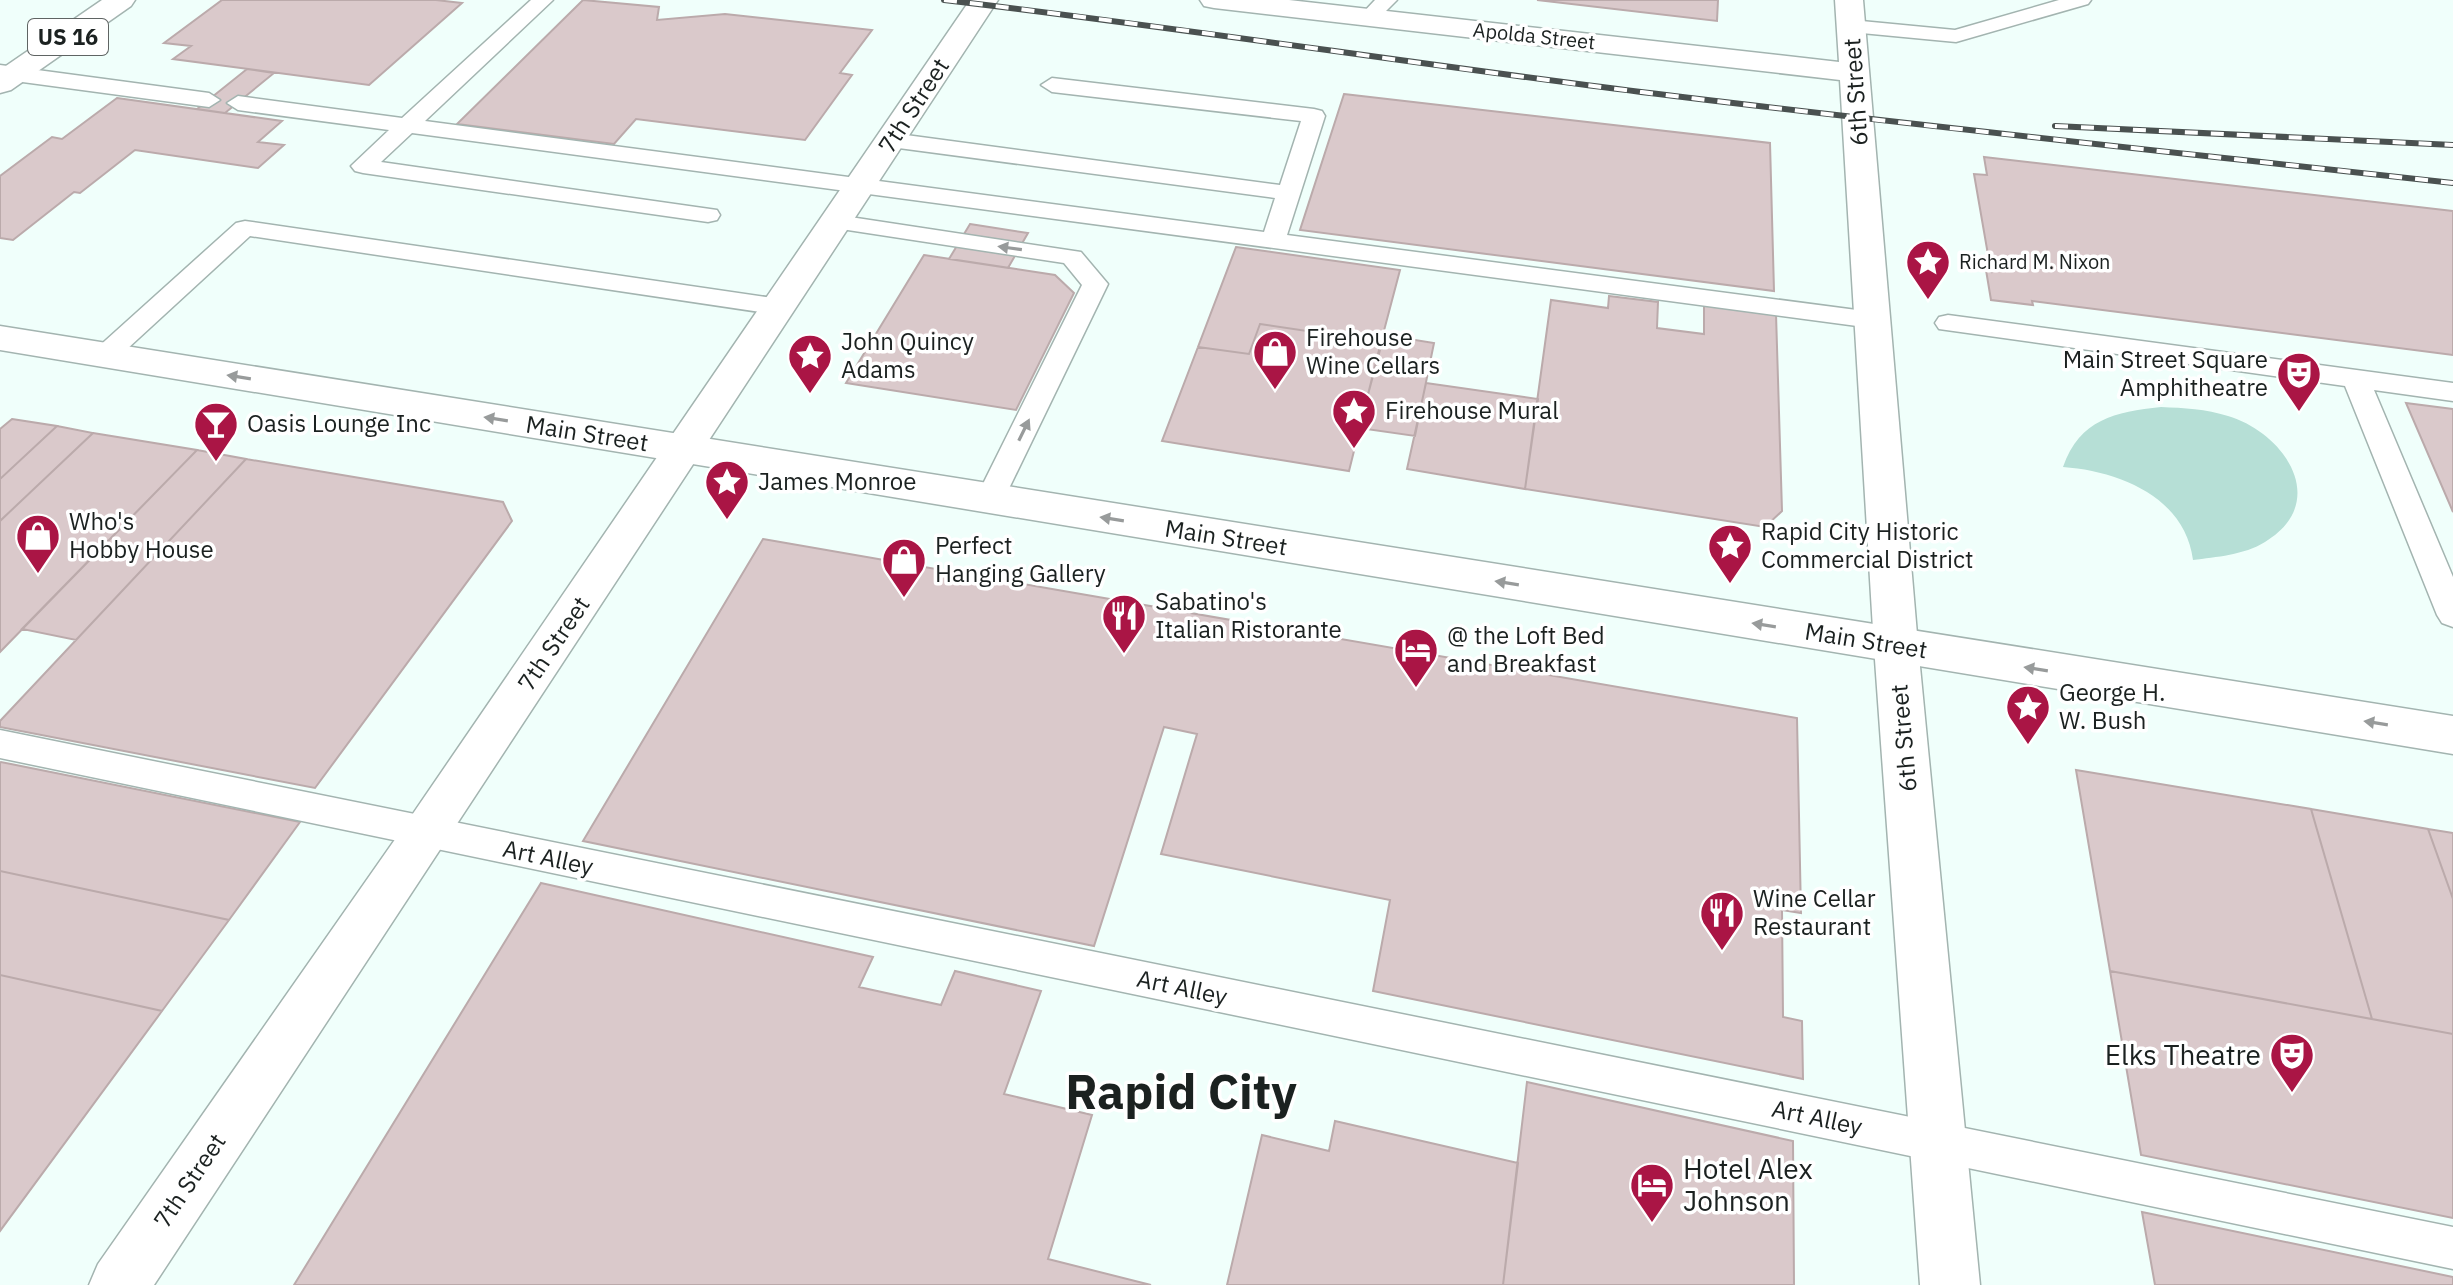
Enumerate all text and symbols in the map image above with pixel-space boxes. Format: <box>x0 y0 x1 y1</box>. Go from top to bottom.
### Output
street label: Apolda Street <box>1472 16 1597 55</box>
road number: US 16 <box>28 19 108 55</box>
street label: 6th Street <box>1835 37 1875 147</box>
street label: 7th Street <box>870 51 956 159</box>
place icon: Richard M. Nixon <box>1904 238 1952 301</box>
one-way arrow <box>997 241 1022 254</box>
place label: Richard M. Nixon <box>1959 248 2110 275</box>
place label: Firehouse Wine Cellars <box>1306 321 1440 381</box>
place label: John Quincy Adams <box>841 325 974 385</box>
shop icon: Firehouse Wine Cellars <box>1251 328 1299 391</box>
place icon: John Quincy Adams <box>786 332 834 395</box>
place label: Main Street Square Amphitheatre <box>2063 343 2268 403</box>
theatre icon: Main Street Square Amphitheatre <box>2275 350 2323 413</box>
one-way arrow <box>226 370 251 383</box>
place icon: Firehouse Mural <box>1330 387 1378 450</box>
place label: Firehouse Mural <box>1385 394 1559 426</box>
bar icon: Oasis Lounge Inc <box>192 400 240 463</box>
place label: Oasis Lounge Inc <box>247 407 431 439</box>
street label: Main Street <box>524 408 651 458</box>
one-way arrow <box>483 412 508 424</box>
one-way arrow <box>1018 418 1031 441</box>
place icon: James Monroe <box>703 458 751 521</box>
place label: James Monroe <box>758 465 916 497</box>
place label: Who's Hobby House <box>69 505 214 565</box>
shop icon: Who's Hobby House <box>14 512 62 575</box>
street label: Main Street <box>1163 512 1290 562</box>
one-way arrow <box>1099 513 1124 525</box>
place label: Rapid City Historic Commercial District <box>1761 515 1974 575</box>
place icon: Rapid City Historic Commercial District <box>1706 522 1754 585</box>
place label: Perfect Hanging Gallery <box>935 529 1106 589</box>
shop icon: Perfect Hanging Gallery <box>880 536 928 599</box>
one-way arrow <box>1494 577 1519 589</box>
place label: Sabatino's Italian Ristorante <box>1155 585 1342 645</box>
street label: 7th Street <box>510 590 597 697</box>
restaurant icon: Sabatino's Italian Ristorante <box>1100 592 1148 655</box>
street label: Main Street <box>1803 615 1930 665</box>
one-way arrow <box>1751 618 1776 631</box>
place label: @ the Loft Bed and Breakfast <box>1447 619 1605 679</box>
hotel icon: @ the Loft Bed and Breakfast <box>1392 626 1440 689</box>
one-way arrow <box>2023 662 2048 675</box>
place label: George H. W. Bush <box>2059 676 2165 736</box>
street label: 6th Street <box>1882 683 1924 793</box>
place icon: George H. W. Bush <box>2004 683 2052 746</box>
one-way arrow <box>2363 716 2388 729</box>
street label: Art Alley <box>500 832 596 882</box>
place label: Wine Cellar Restaurant <box>1753 882 1876 942</box>
restaurant icon: Wine Cellar Restaurant <box>1698 889 1746 952</box>
street label: Art Alley <box>1134 962 1230 1012</box>
theatre icon: Elks Theatre <box>2268 1031 2316 1094</box>
place label: Elks Theatre <box>2105 1036 2261 1073</box>
district label: Rapid City <box>1065 1060 1297 1122</box>
street label: Art Alley <box>1769 1092 1865 1142</box>
street label: 7th Street <box>146 1127 233 1234</box>
place label: Hotel Alex Johnson <box>1683 1150 1813 1219</box>
hotel icon: Hotel Alex Johnson <box>1628 1161 1676 1224</box>

